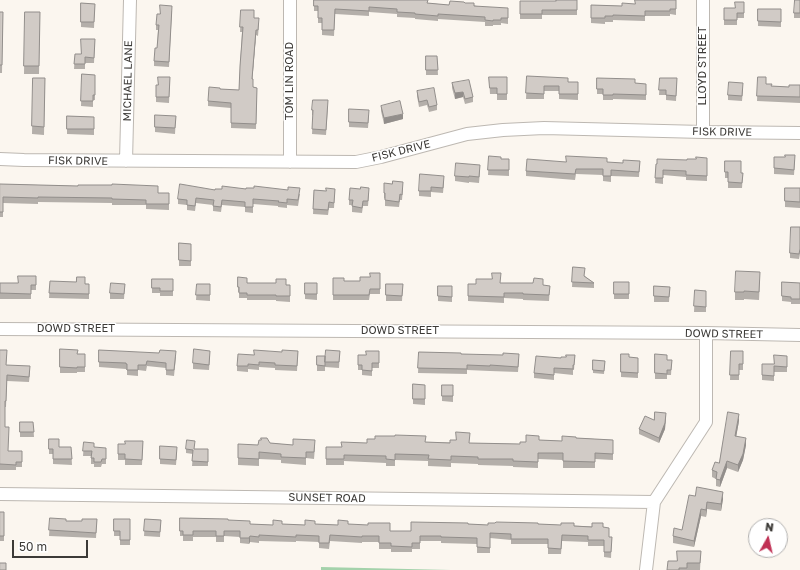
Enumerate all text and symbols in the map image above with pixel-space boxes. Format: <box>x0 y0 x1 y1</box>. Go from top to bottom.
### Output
street label: LLOYD STREET <box>696 27 710 105</box>
street label: MICHAEL LANE <box>121 40 135 122</box>
street label: TOM LIN ROAD <box>283 42 297 120</box>
street label: FISK DRIVE <box>692 125 752 139</box>
street label: FISK DRIVE <box>370 137 432 165</box>
street label: FISK DRIVE <box>48 154 108 168</box>
street label: DOWD STREET <box>37 322 115 336</box>
street label: DOWD STREET <box>361 324 439 338</box>
street label: DOWD STREET <box>685 327 763 341</box>
street label: SUNSET ROAD <box>288 491 366 505</box>
north arrow <box>748 518 788 558</box>
text: N <box>765 520 775 534</box>
scale bar <box>14 532 90 558</box>
text: 50 m <box>19 539 47 554</box>

